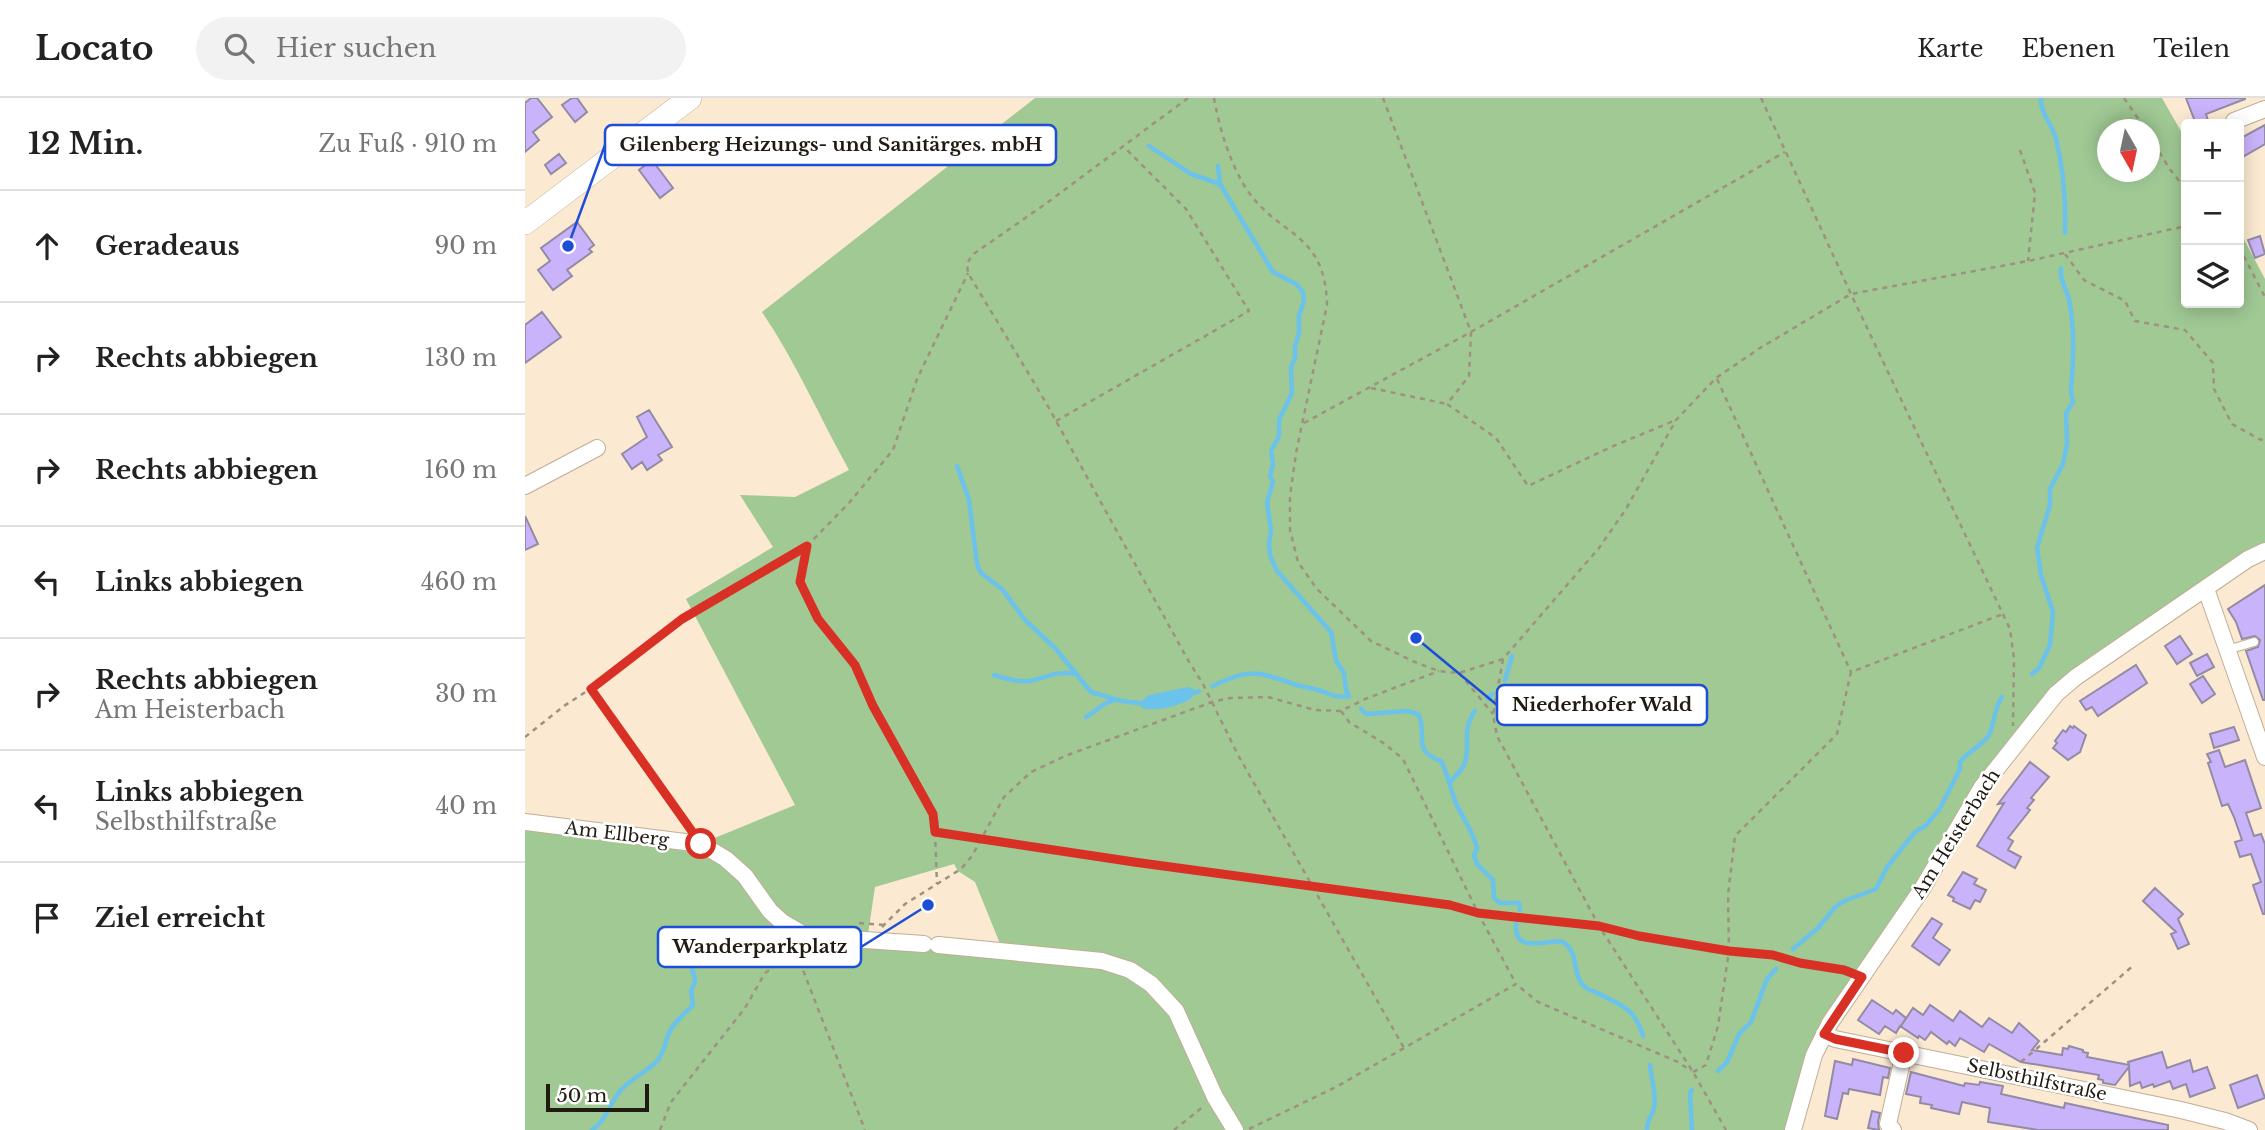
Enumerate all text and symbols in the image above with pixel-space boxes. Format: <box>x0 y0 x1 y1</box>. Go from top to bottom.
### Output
search box <box>196 17 686 80</box>
text: Locato <box>35 28 154 69</box>
icon: search <box>220 29 258 67</box>
text: Hier suchen <box>276 32 437 64</box>
text: Karte <box>1917 34 1984 63</box>
text: Ebenen <box>2022 34 2115 63</box>
text: Teilen <box>2153 34 2230 63</box>
north arrow <box>2097 119 2160 182</box>
map controls <box>2181 119 2244 308</box>
button: + <box>2181 119 2244 182</box>
text: 12 Min. <box>28 125 143 162</box>
callout: Gilenberg Heizungs- und Sanitärges. mbH <box>605 125 1056 165</box>
text: Zu Fuß · 910 m <box>318 130 497 158</box>
text: Gilenberg Heizungs- und Sanitärges. mbH <box>620 133 1042 156</box>
button: − <box>2181 182 2244 245</box>
icon: ahead <box>28 227 66 265</box>
text: Geradeaus <box>95 230 240 262</box>
text: 90 m <box>435 232 497 260</box>
button: layers <box>2181 245 2244 308</box>
icon: right <box>28 339 66 377</box>
text: Rechts abbiegen <box>95 342 318 374</box>
text: 130 m <box>425 344 497 372</box>
icon: right <box>28 451 66 489</box>
text: Rechts abbiegen <box>95 454 318 486</box>
text: 160 m <box>424 456 497 484</box>
icon: left <box>28 563 66 601</box>
text: Links abbiegen <box>95 566 304 598</box>
text: 460 m <box>421 568 497 596</box>
text: Rechts abbiegen <box>95 664 318 696</box>
icon: right <box>28 675 66 713</box>
text: 30 m <box>435 680 497 708</box>
callout: Niederhofer Wald <box>1497 685 1707 725</box>
text: Niederhofer Wald <box>1512 693 1692 716</box>
text: Am Heisterbach <box>95 696 285 724</box>
street label: Am Heisterbach <box>1907 765 2005 904</box>
text: Links abbiegen <box>95 776 304 808</box>
icon: left <box>28 787 66 825</box>
text: 40 m <box>436 792 497 820</box>
text: Selbsthilfstraße <box>95 808 277 836</box>
street label: Am Ellberg <box>563 817 670 851</box>
route start <box>685 828 716 859</box>
icon: arrive <box>28 899 66 937</box>
text: Ziel erreicht <box>95 902 265 934</box>
callout: Wanderparkplatz <box>658 927 861 967</box>
text: Wanderparkplatz <box>671 935 848 958</box>
route end <box>1888 1037 1919 1068</box>
street label: Selbsthilfstraße <box>1965 1054 2109 1106</box>
scale bar <box>546 1081 649 1113</box>
text: 50 m <box>557 1084 607 1107</box>

